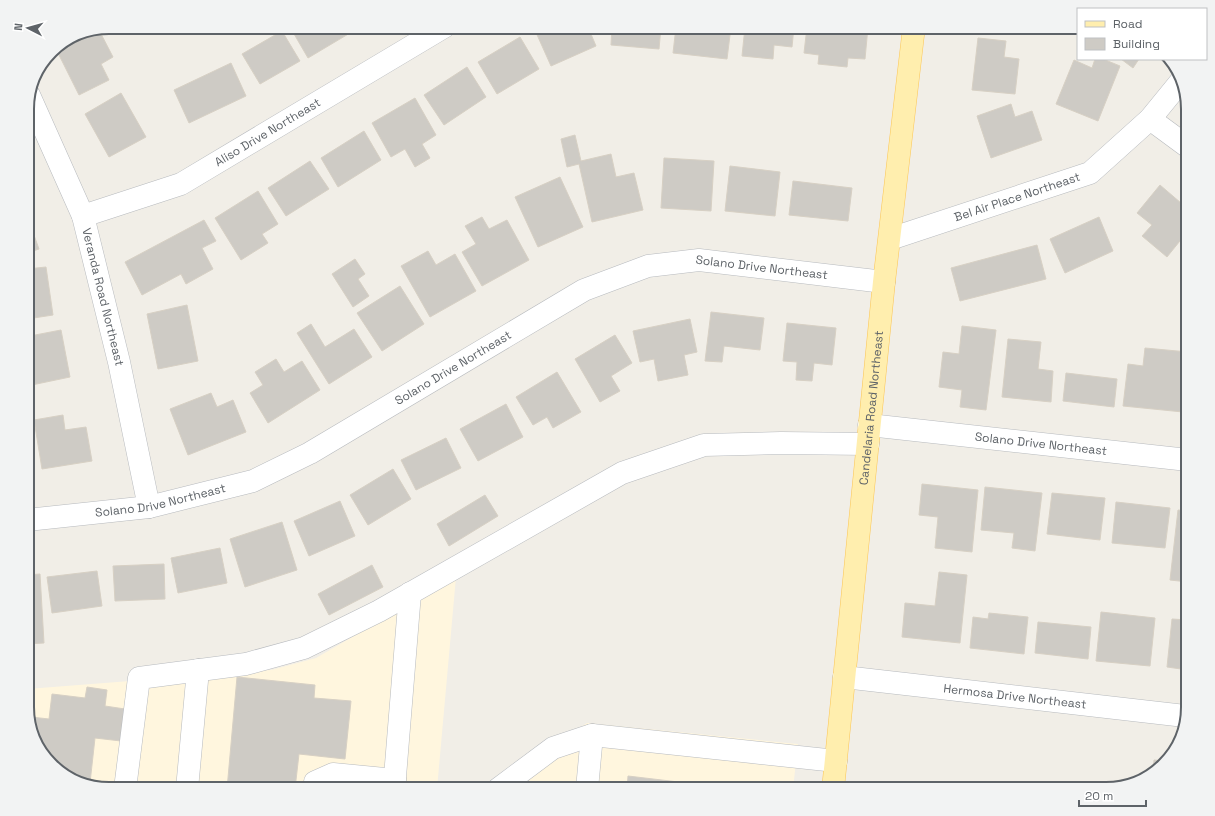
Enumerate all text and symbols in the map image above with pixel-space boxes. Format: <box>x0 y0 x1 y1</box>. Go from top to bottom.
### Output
north arrow <box>8 8 48 48</box>
legend <box>1077 8 1207 60</box>
text: Road <box>1113 16 1142 32</box>
text: N <box>11 23 25 31</box>
text: Building <box>1113 36 1160 52</box>
street label: Aliso Drive Northeast <box>212 94 324 170</box>
street label: Bel Air Place Northeast <box>952 169 1082 225</box>
street label: Veranda Road Northeast <box>78 226 128 367</box>
street label: Solano Drive Northeast <box>695 252 829 283</box>
street label: Solano Drive Northeast <box>392 327 514 409</box>
street label: Candelaria Road Northeast <box>856 330 887 486</box>
street label: Solano Drive Northeast <box>974 429 1108 459</box>
street label: Solano Drive Northeast <box>94 480 227 521</box>
street label: Hermosa Drive Northeast <box>942 680 1087 713</box>
scale bar <box>1079 782 1146 808</box>
text: 20 m <box>1085 788 1113 804</box>

